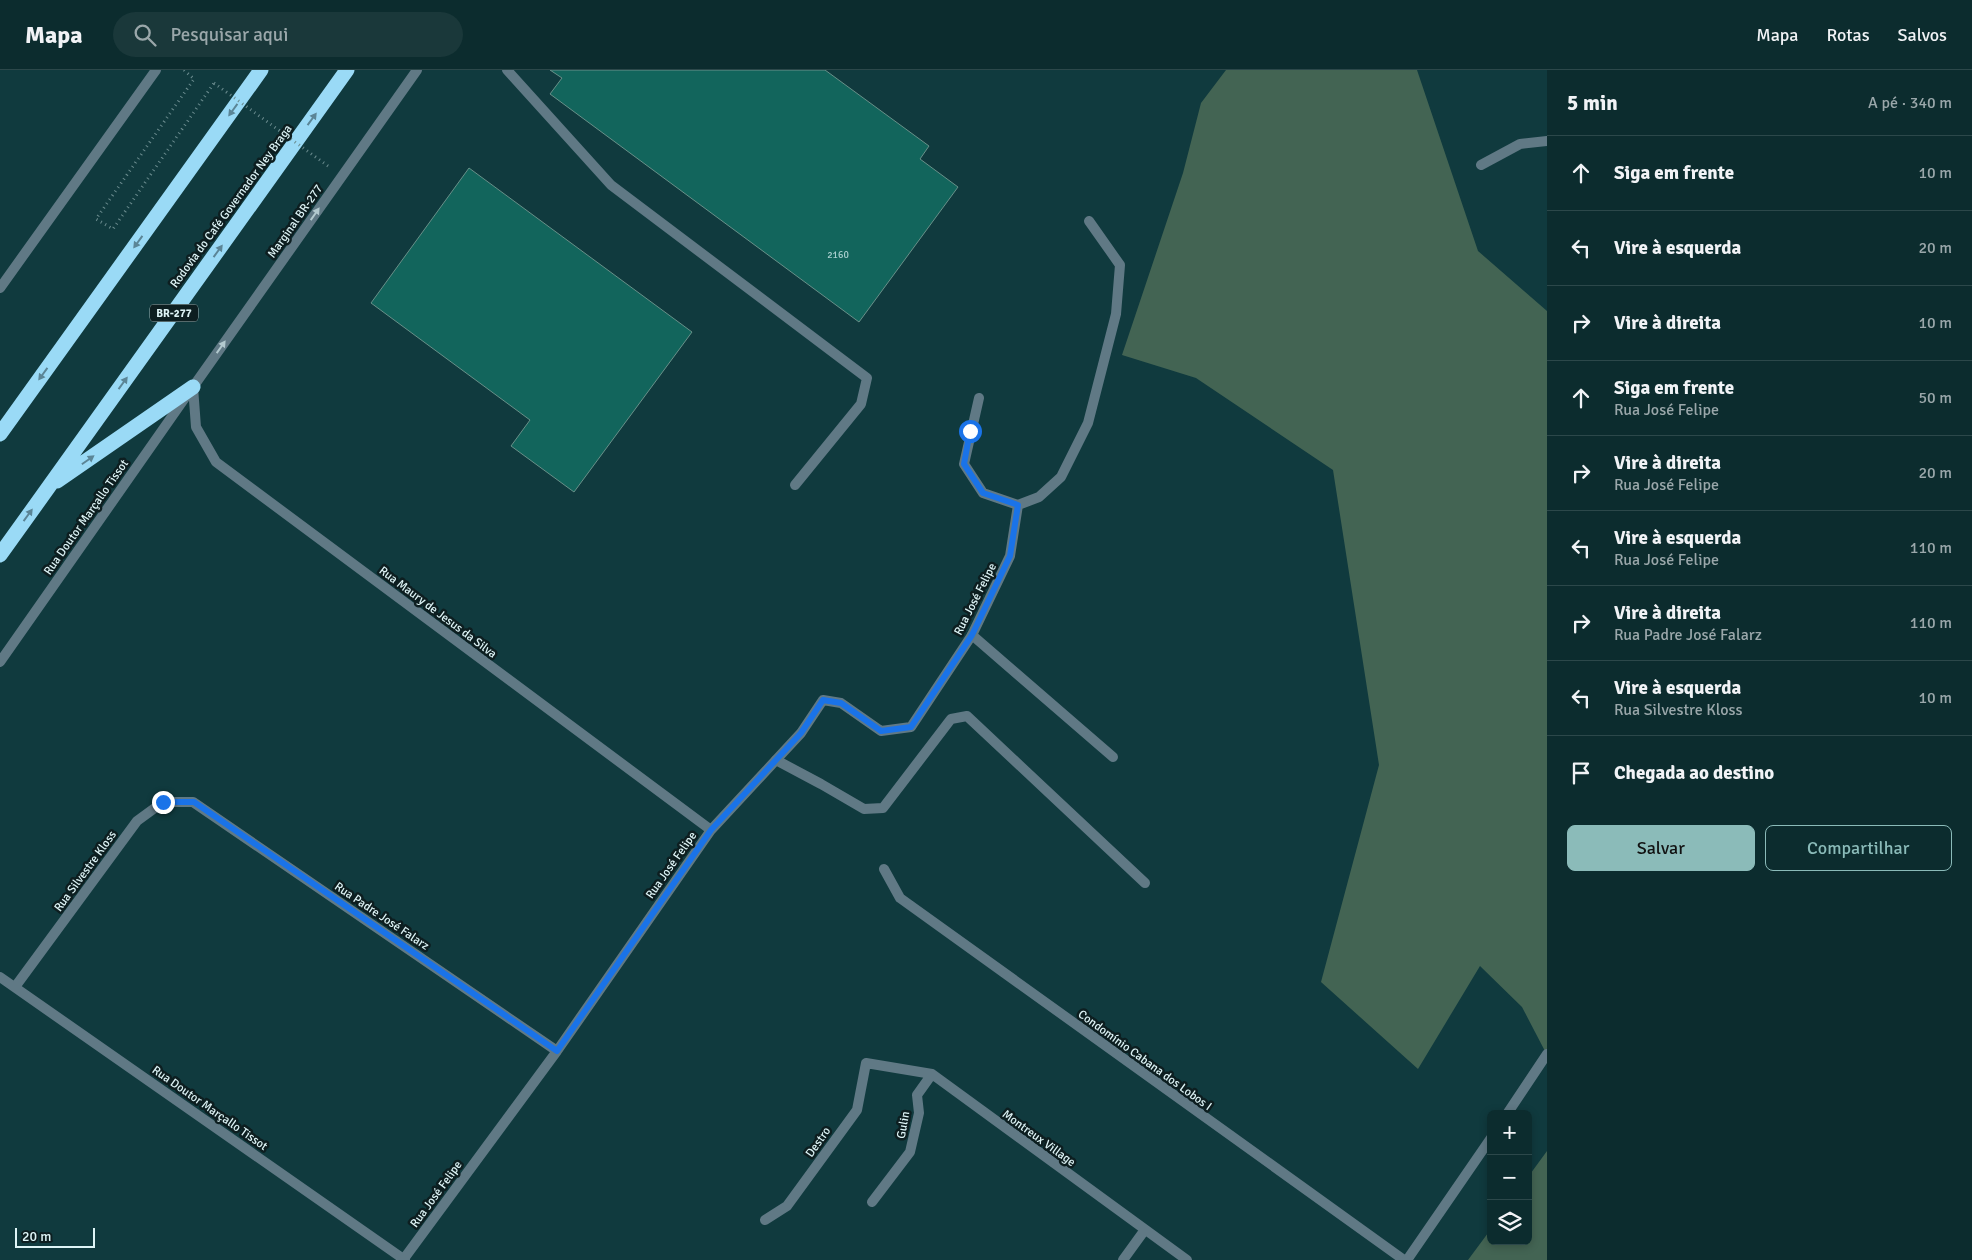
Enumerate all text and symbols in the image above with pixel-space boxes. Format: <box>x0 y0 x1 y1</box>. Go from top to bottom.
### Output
search box <box>113 12 463 57</box>
text: Mapa <box>25 20 83 50</box>
icon: search <box>131 21 159 49</box>
text: Pesquisar aqui <box>171 23 288 47</box>
text: Mapa <box>1756 24 1799 46</box>
text: Rotas <box>1827 24 1870 46</box>
text: Salvos <box>1898 24 1947 46</box>
text: 5 min <box>1567 90 1618 116</box>
text: A pé · 340 m <box>1868 93 1952 113</box>
one-way arrow <box>228 103 238 117</box>
one-way arrow <box>307 112 317 126</box>
street label: Rodovia do Café Governador Ney Braga <box>167 122 296 291</box>
icon: ahead <box>1567 159 1595 187</box>
text: Siga em frente <box>1614 161 1734 185</box>
text: 10 m <box>1918 163 1952 183</box>
street label: Marginal BR-277 <box>264 182 326 261</box>
one-way arrow <box>310 207 320 221</box>
icon: left <box>1567 234 1595 262</box>
one-way arrow <box>133 235 143 249</box>
text: Vire à esquerda <box>1614 236 1741 260</box>
text: 20 m <box>1918 238 1952 258</box>
one-way arrow <box>212 245 223 258</box>
house number: 2160 <box>827 249 849 261</box>
road number: BR-277 <box>150 304 198 322</box>
icon: right <box>1567 309 1595 337</box>
text: Vire à direita <box>1614 311 1721 335</box>
text: 10 m <box>1918 313 1952 333</box>
one-way arrow <box>216 340 226 354</box>
one-way arrow <box>38 367 49 380</box>
one-way arrow <box>118 376 128 390</box>
text: Siga em frente <box>1614 376 1734 400</box>
icon: ahead <box>1567 384 1595 412</box>
text: 50 m <box>1918 388 1952 408</box>
text: Rua José Felipe <box>1614 400 1719 420</box>
route start <box>959 420 982 443</box>
text: Vire à direita <box>1614 451 1721 475</box>
one-way arrow <box>81 455 95 465</box>
street label: Rua Doutor Marçallo Tissot <box>41 457 132 578</box>
icon: right <box>1567 459 1595 487</box>
text: 20 m <box>1918 463 1952 483</box>
text: Rua José Felipe <box>1614 475 1719 495</box>
one-way arrow <box>23 509 33 522</box>
text: Vire à esquerda <box>1614 526 1741 550</box>
icon: left <box>1567 534 1595 562</box>
text: 110 m <box>1910 538 1952 558</box>
text: Rua José Felipe <box>1614 550 1719 570</box>
street label: Rua José Felipe <box>951 561 1000 638</box>
street label: Rua Maury de Jesus da Silva <box>376 563 500 662</box>
text: Vire à direita <box>1614 601 1721 625</box>
icon: right <box>1567 609 1595 637</box>
text: 110 m <box>1910 613 1952 633</box>
text: Rua Padre José Falarz <box>1614 625 1762 645</box>
text: Vire à esquerda <box>1614 676 1741 700</box>
icon: left <box>1567 684 1595 712</box>
text: 10 m <box>1918 688 1952 708</box>
text: Rua Silvestre Kloss <box>1614 700 1743 720</box>
icon: arrive <box>1567 759 1595 787</box>
text: Chegada ao destino <box>1614 761 1774 785</box>
route end <box>152 791 175 814</box>
button: Salvar <box>1567 825 1755 871</box>
button: Compartilhar <box>1765 825 1952 871</box>
street label: Rua Silvestre Kloss <box>51 828 120 915</box>
street label: Rua José Felipe <box>643 829 700 902</box>
street label: Rua Padre José Falarz <box>332 879 432 954</box>
street label: Condomínio Cabana dos Lobos I <box>1075 1007 1214 1114</box>
street label: Rua Doutor Marçallo Tissot <box>149 1063 270 1154</box>
street label: Montreux Village <box>999 1107 1078 1170</box>
street label: Gulin <box>894 1110 913 1140</box>
map controls <box>1487 1110 1532 1245</box>
button: + <box>1487 1110 1532 1155</box>
street label: Destro <box>803 1124 834 1160</box>
button: − <box>1487 1155 1532 1200</box>
street label: Rua José Felipe <box>407 1158 466 1231</box>
button: layers <box>1487 1200 1532 1245</box>
scale bar <box>15 1225 95 1248</box>
text: 20 m <box>22 1228 51 1245</box>

